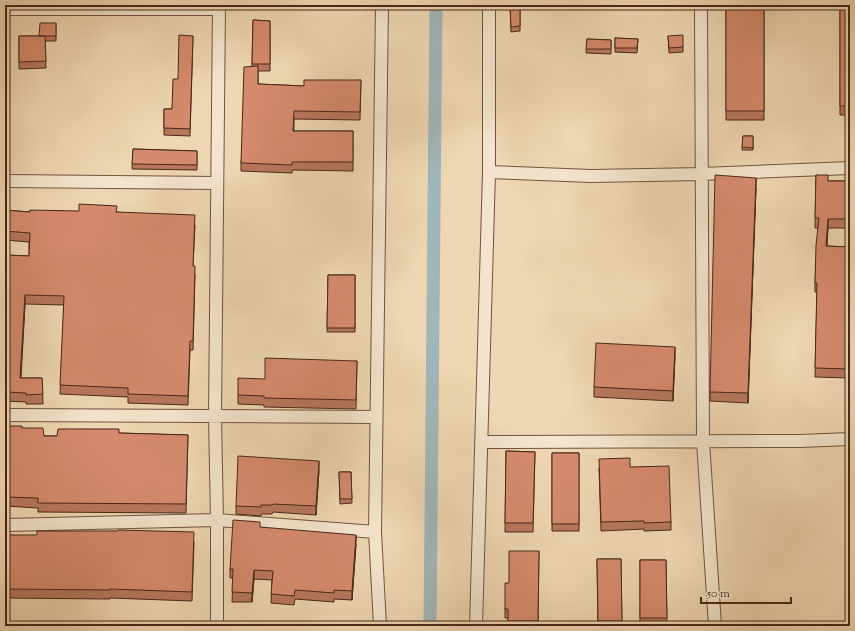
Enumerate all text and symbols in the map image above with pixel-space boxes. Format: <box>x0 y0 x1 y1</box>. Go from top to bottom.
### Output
scale bar <box>701 579 791 605</box>
text: 50 m <box>706 585 730 603</box>

